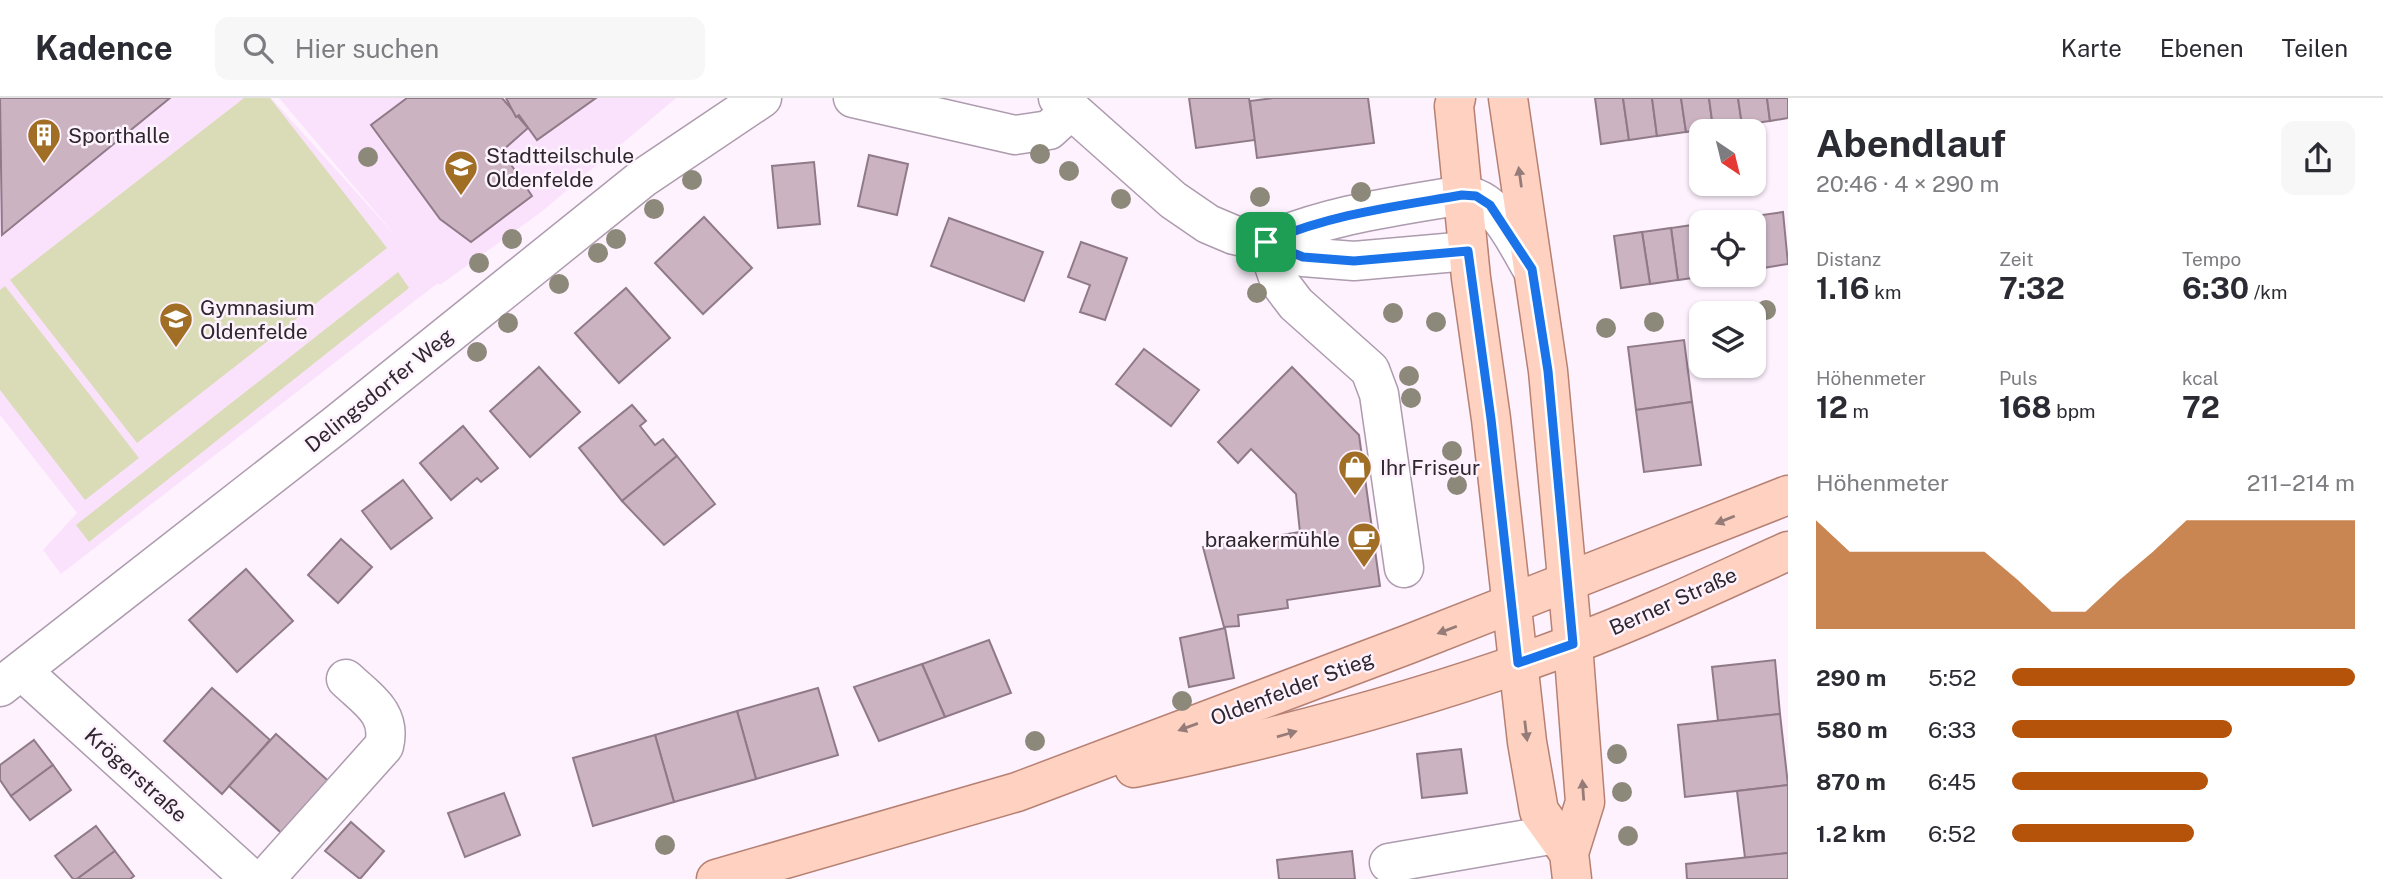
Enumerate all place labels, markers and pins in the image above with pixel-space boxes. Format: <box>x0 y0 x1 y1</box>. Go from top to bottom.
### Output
building icon: Sporthalle <box>25 116 63 165</box>
place label: Sporthalle <box>68 123 170 148</box>
place label: Stadtteilschule Oldenfelde <box>486 143 634 192</box>
school or university icon: Stadtteilschule Oldenfelde <box>442 148 480 197</box>
pin <box>1236 212 1296 272</box>
place label: Gymnasium Oldenfelde <box>200 295 315 344</box>
school or university icon: Gymnasium Oldenfelde <box>157 300 195 349</box>
shop icon: Ihr Friseur <box>1336 448 1374 497</box>
place label: Ihr Friseur <box>1380 455 1480 480</box>
cafe icon: braakermühle <box>1345 520 1383 569</box>
place label: braakermühle <box>1205 527 1340 552</box>

